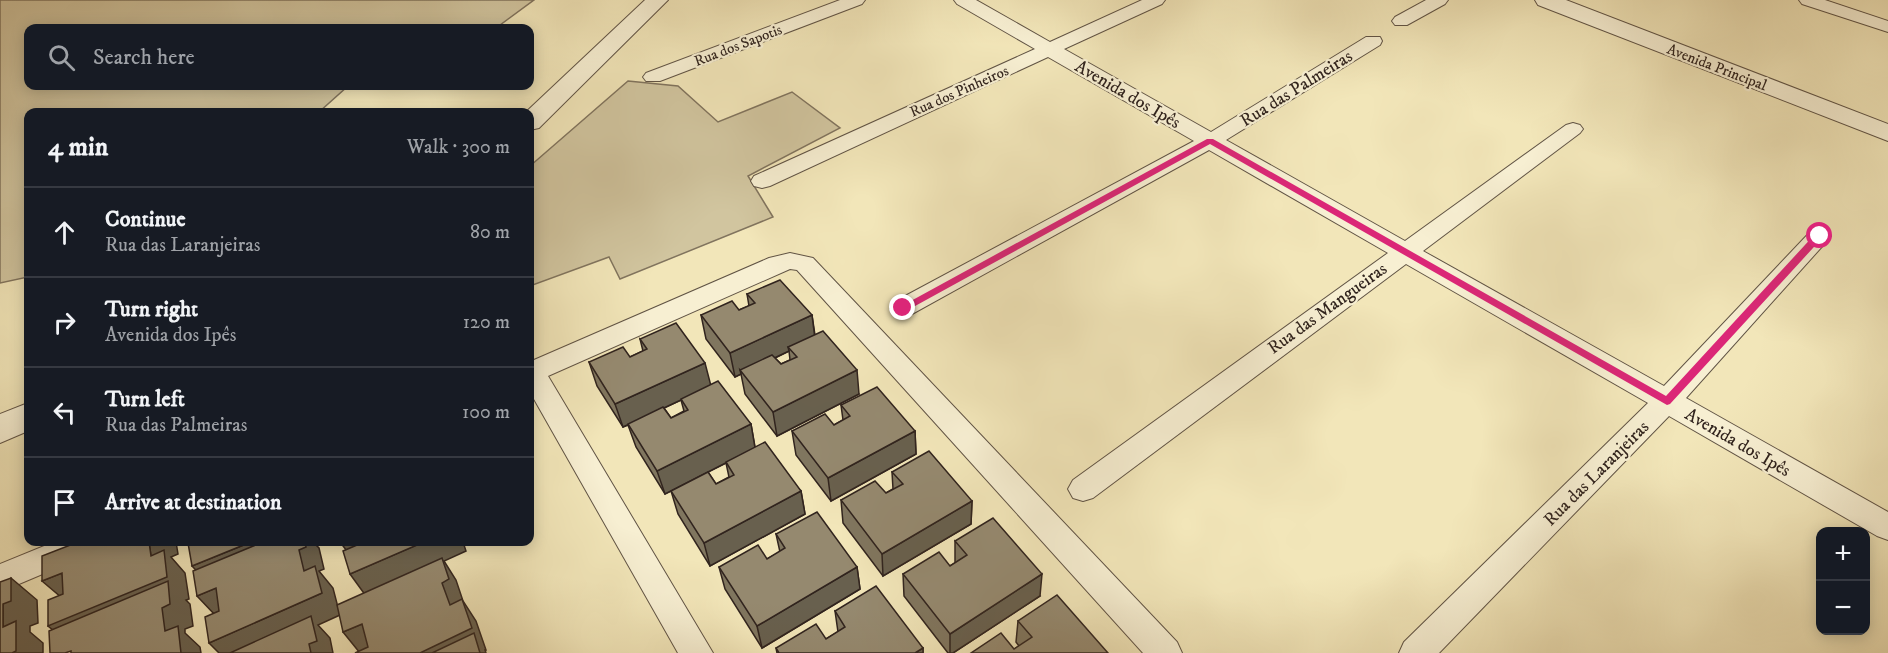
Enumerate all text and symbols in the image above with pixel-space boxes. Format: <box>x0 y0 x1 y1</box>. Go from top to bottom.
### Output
street label: Rua dos Sapotis <box>692 20 785 71</box>
search box <box>24 24 534 90</box>
street label: Avenida Principal <box>1664 40 1770 95</box>
icon: search <box>45 41 78 74</box>
text: Search here <box>93 44 195 71</box>
street label: Rua das Palmeiras <box>1236 46 1357 132</box>
street label: Avenida dos Ipês <box>1071 56 1184 134</box>
street label: Rua dos Pinheiros <box>907 61 1011 122</box>
text: 4 min <box>48 131 108 164</box>
text: Walk · 300 m <box>407 135 510 160</box>
text: Continue <box>105 206 186 233</box>
icon: ahead <box>48 216 81 249</box>
text: 80 m <box>470 220 510 245</box>
route start <box>1806 222 1832 248</box>
text: Rua das Laranjeiras <box>105 233 260 258</box>
street label: Rua das Mangueiras <box>1264 258 1392 359</box>
route end <box>889 294 915 320</box>
text: Turn right <box>105 296 198 323</box>
icon: right <box>48 306 81 339</box>
text: 120 m <box>463 310 510 335</box>
text: Avenida dos Ipês <box>105 323 237 348</box>
text: Turn left <box>105 386 185 413</box>
icon: left <box>48 396 81 429</box>
text: 100 m <box>462 400 510 425</box>
street label: Avenida dos Ipês <box>1681 404 1794 482</box>
text: Rua das Palmeiras <box>105 413 247 438</box>
street label: Rua das Laranjeiras <box>1539 416 1654 531</box>
icon: arrive <box>48 486 81 519</box>
text: Arrive at destination <box>105 489 282 516</box>
map controls <box>1816 527 1870 635</box>
button: + <box>1816 527 1870 581</box>
button: − <box>1816 581 1870 635</box>

